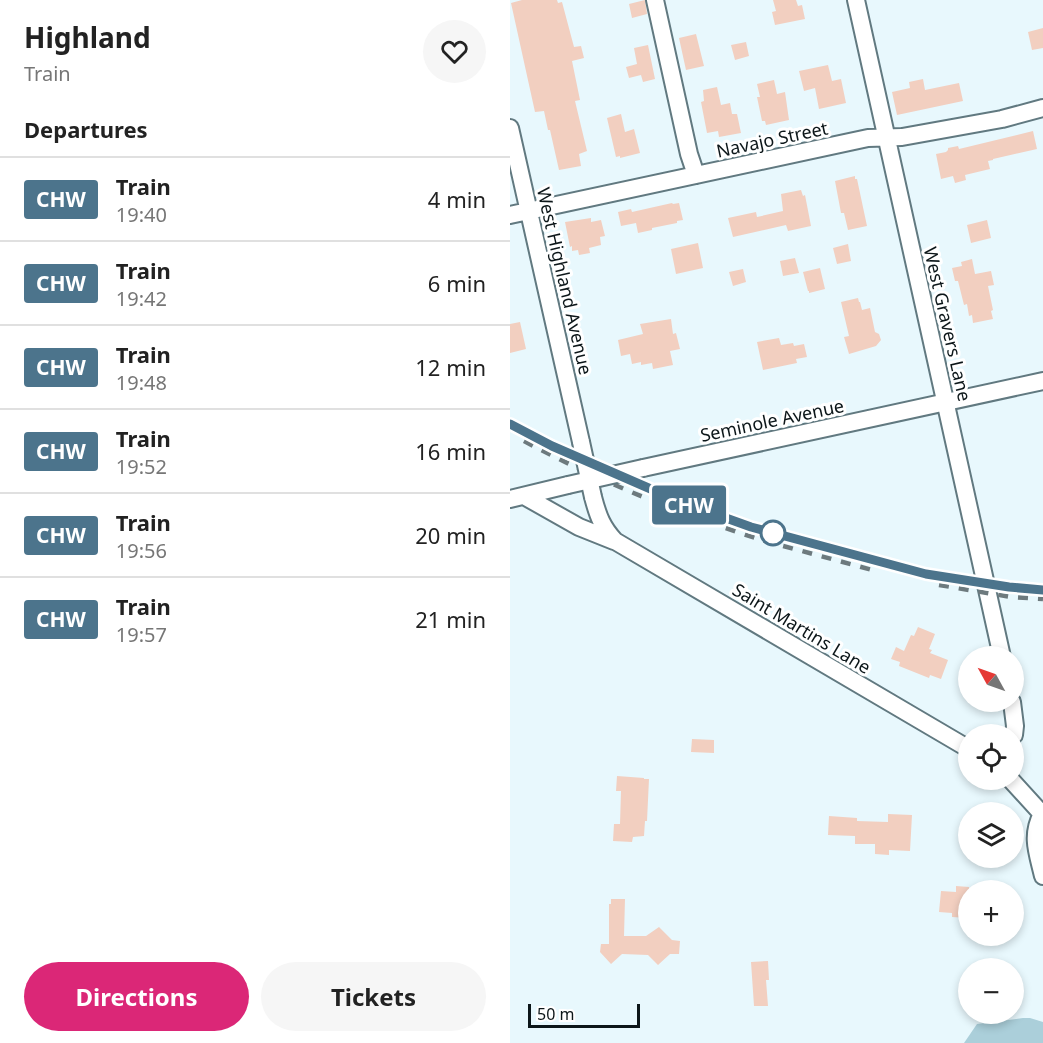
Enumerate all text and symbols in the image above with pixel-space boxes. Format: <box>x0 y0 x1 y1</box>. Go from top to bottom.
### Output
text: Highland <box>24 18 151 56</box>
button: heart <box>423 20 486 83</box>
text: Train <box>24 60 71 87</box>
text: Departures <box>24 114 148 144</box>
street label: Navajo Street <box>714 115 830 163</box>
text: Train <box>116 171 171 201</box>
text: 4 min <box>428 184 486 214</box>
text: CHW <box>36 185 86 213</box>
street label: West Highland Avenue <box>532 185 598 377</box>
text: 19:40 <box>116 201 167 228</box>
street label: West Gravers Lane <box>919 245 977 403</box>
text: Train <box>116 255 171 285</box>
text: 6 min <box>428 268 486 298</box>
text: CHW <box>36 269 86 297</box>
text: 19:42 <box>116 285 167 312</box>
text: Train <box>116 339 171 369</box>
text: 12 min <box>415 352 486 382</box>
text: CHW <box>36 353 86 381</box>
text: 19:48 <box>116 369 167 396</box>
street label: Seminole Avenue <box>698 393 846 447</box>
text: Train <box>116 423 171 453</box>
text: 16 min <box>415 436 486 466</box>
text: CHW <box>36 437 86 465</box>
text: 19:52 <box>116 453 167 480</box>
line badge: CHW <box>654 486 723 524</box>
text: CHW <box>664 491 714 519</box>
text: Train <box>116 507 171 537</box>
text: 20 min <box>415 520 486 550</box>
unlabelled marker <box>760 520 786 546</box>
text: CHW <box>36 521 86 549</box>
text: 19:56 <box>116 537 167 564</box>
street label: Saint Martins Lane <box>728 577 876 679</box>
text: Train <box>116 591 171 621</box>
text: 21 min <box>415 604 486 634</box>
text: CHW <box>36 605 86 633</box>
text: 19:57 <box>116 621 167 648</box>
north arrow <box>958 646 1024 712</box>
map controls <box>958 646 1024 1024</box>
button: locate <box>958 724 1024 790</box>
button: layers <box>958 802 1024 868</box>
button: + <box>958 880 1024 946</box>
button: − <box>958 958 1024 1024</box>
button: Directions <box>24 962 249 1031</box>
button: Tickets <box>261 962 486 1031</box>
scale bar <box>528 1001 640 1028</box>
text: 50 m <box>537 1003 574 1025</box>

